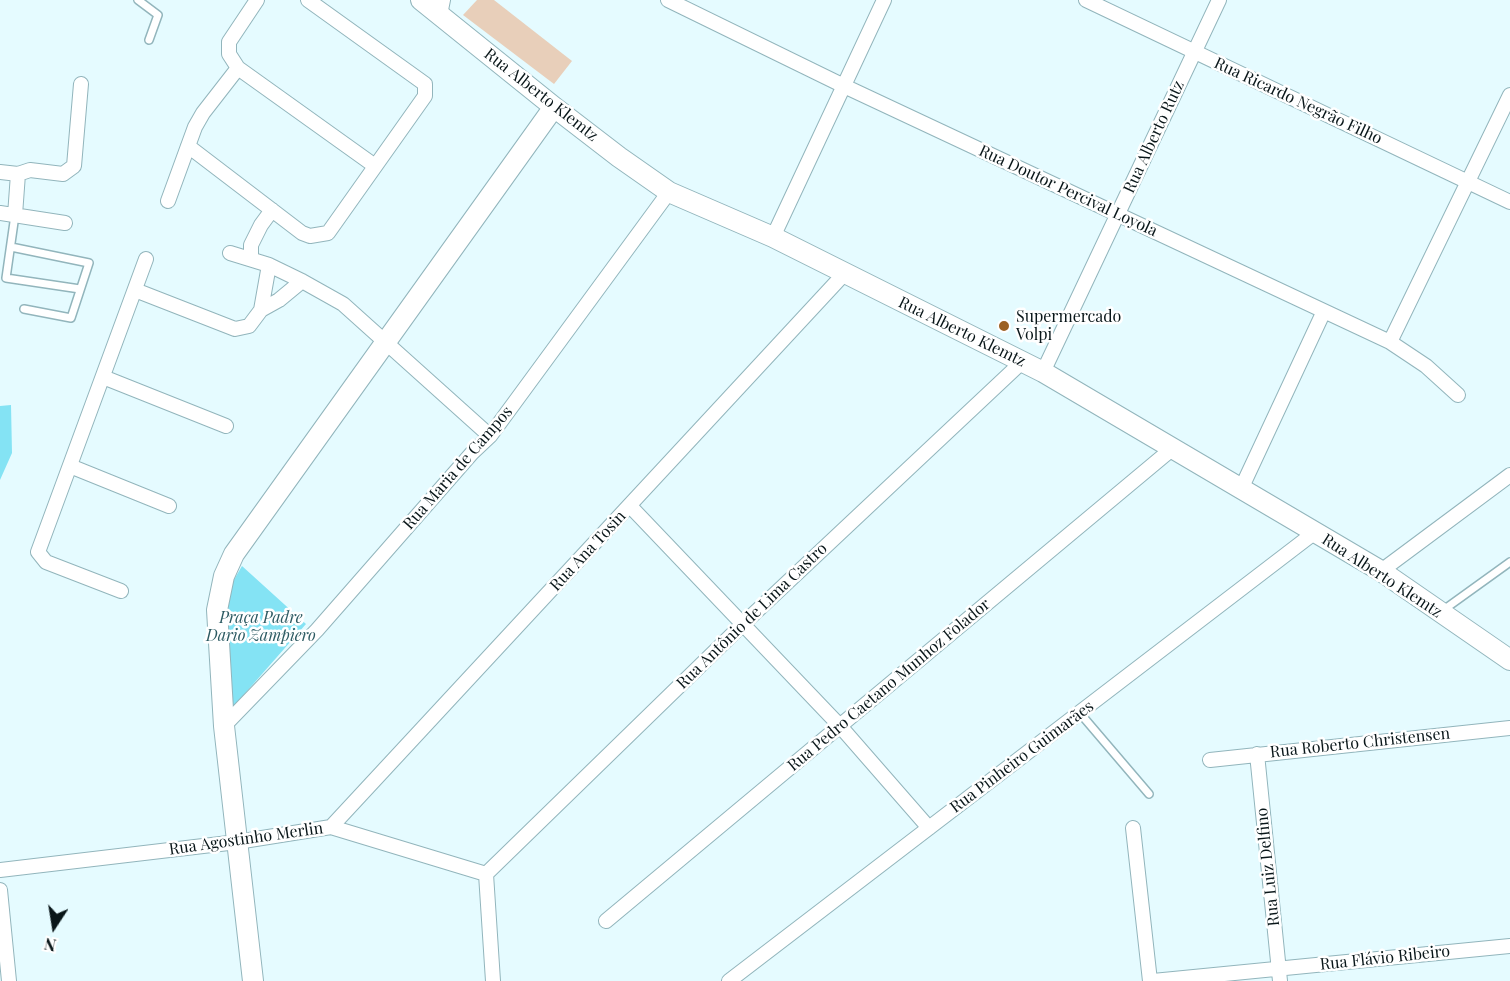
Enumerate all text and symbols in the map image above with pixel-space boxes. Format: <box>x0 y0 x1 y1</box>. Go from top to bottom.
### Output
street label: Rua Alberto Klemtz <box>480 45 602 145</box>
street label: Rua Ricardo Negrão Filho <box>1211 54 1385 148</box>
street label: Rua Alberto Rutz <box>1120 78 1188 196</box>
street label: Rua Doutor Percival Loyola <box>976 141 1160 241</box>
street label: Rua Alberto Klemtz <box>895 293 1029 371</box>
place label: Supermercado Volpi <box>1016 307 1121 345</box>
marker: Supermercado Volpi <box>997 319 1011 333</box>
street label: Rua Maria de Campos <box>399 402 517 534</box>
street label: Rua Ana Tosin <box>546 507 630 595</box>
street label: Rua Alberto Klemtz <box>1318 530 1446 622</box>
street label: Rua Antônio de Lima Castro <box>673 539 831 693</box>
street label: Rua Pedro Caetano Munhoz Folador <box>784 595 994 775</box>
park label: Praça Padre Dario Zampiero <box>206 608 316 646</box>
street label: Rua Pinheiro Guimarães <box>946 697 1098 817</box>
street label: Rua Roberto Christensen <box>1269 724 1451 762</box>
street label: Rua Luiz Delfino <box>1252 807 1284 927</box>
street label: Rua Agostinho Merlin <box>168 819 324 859</box>
north arrow <box>24 897 84 957</box>
text: N <box>42 934 58 957</box>
street label: Rua Flávio Ribeiro <box>1319 942 1451 974</box>

